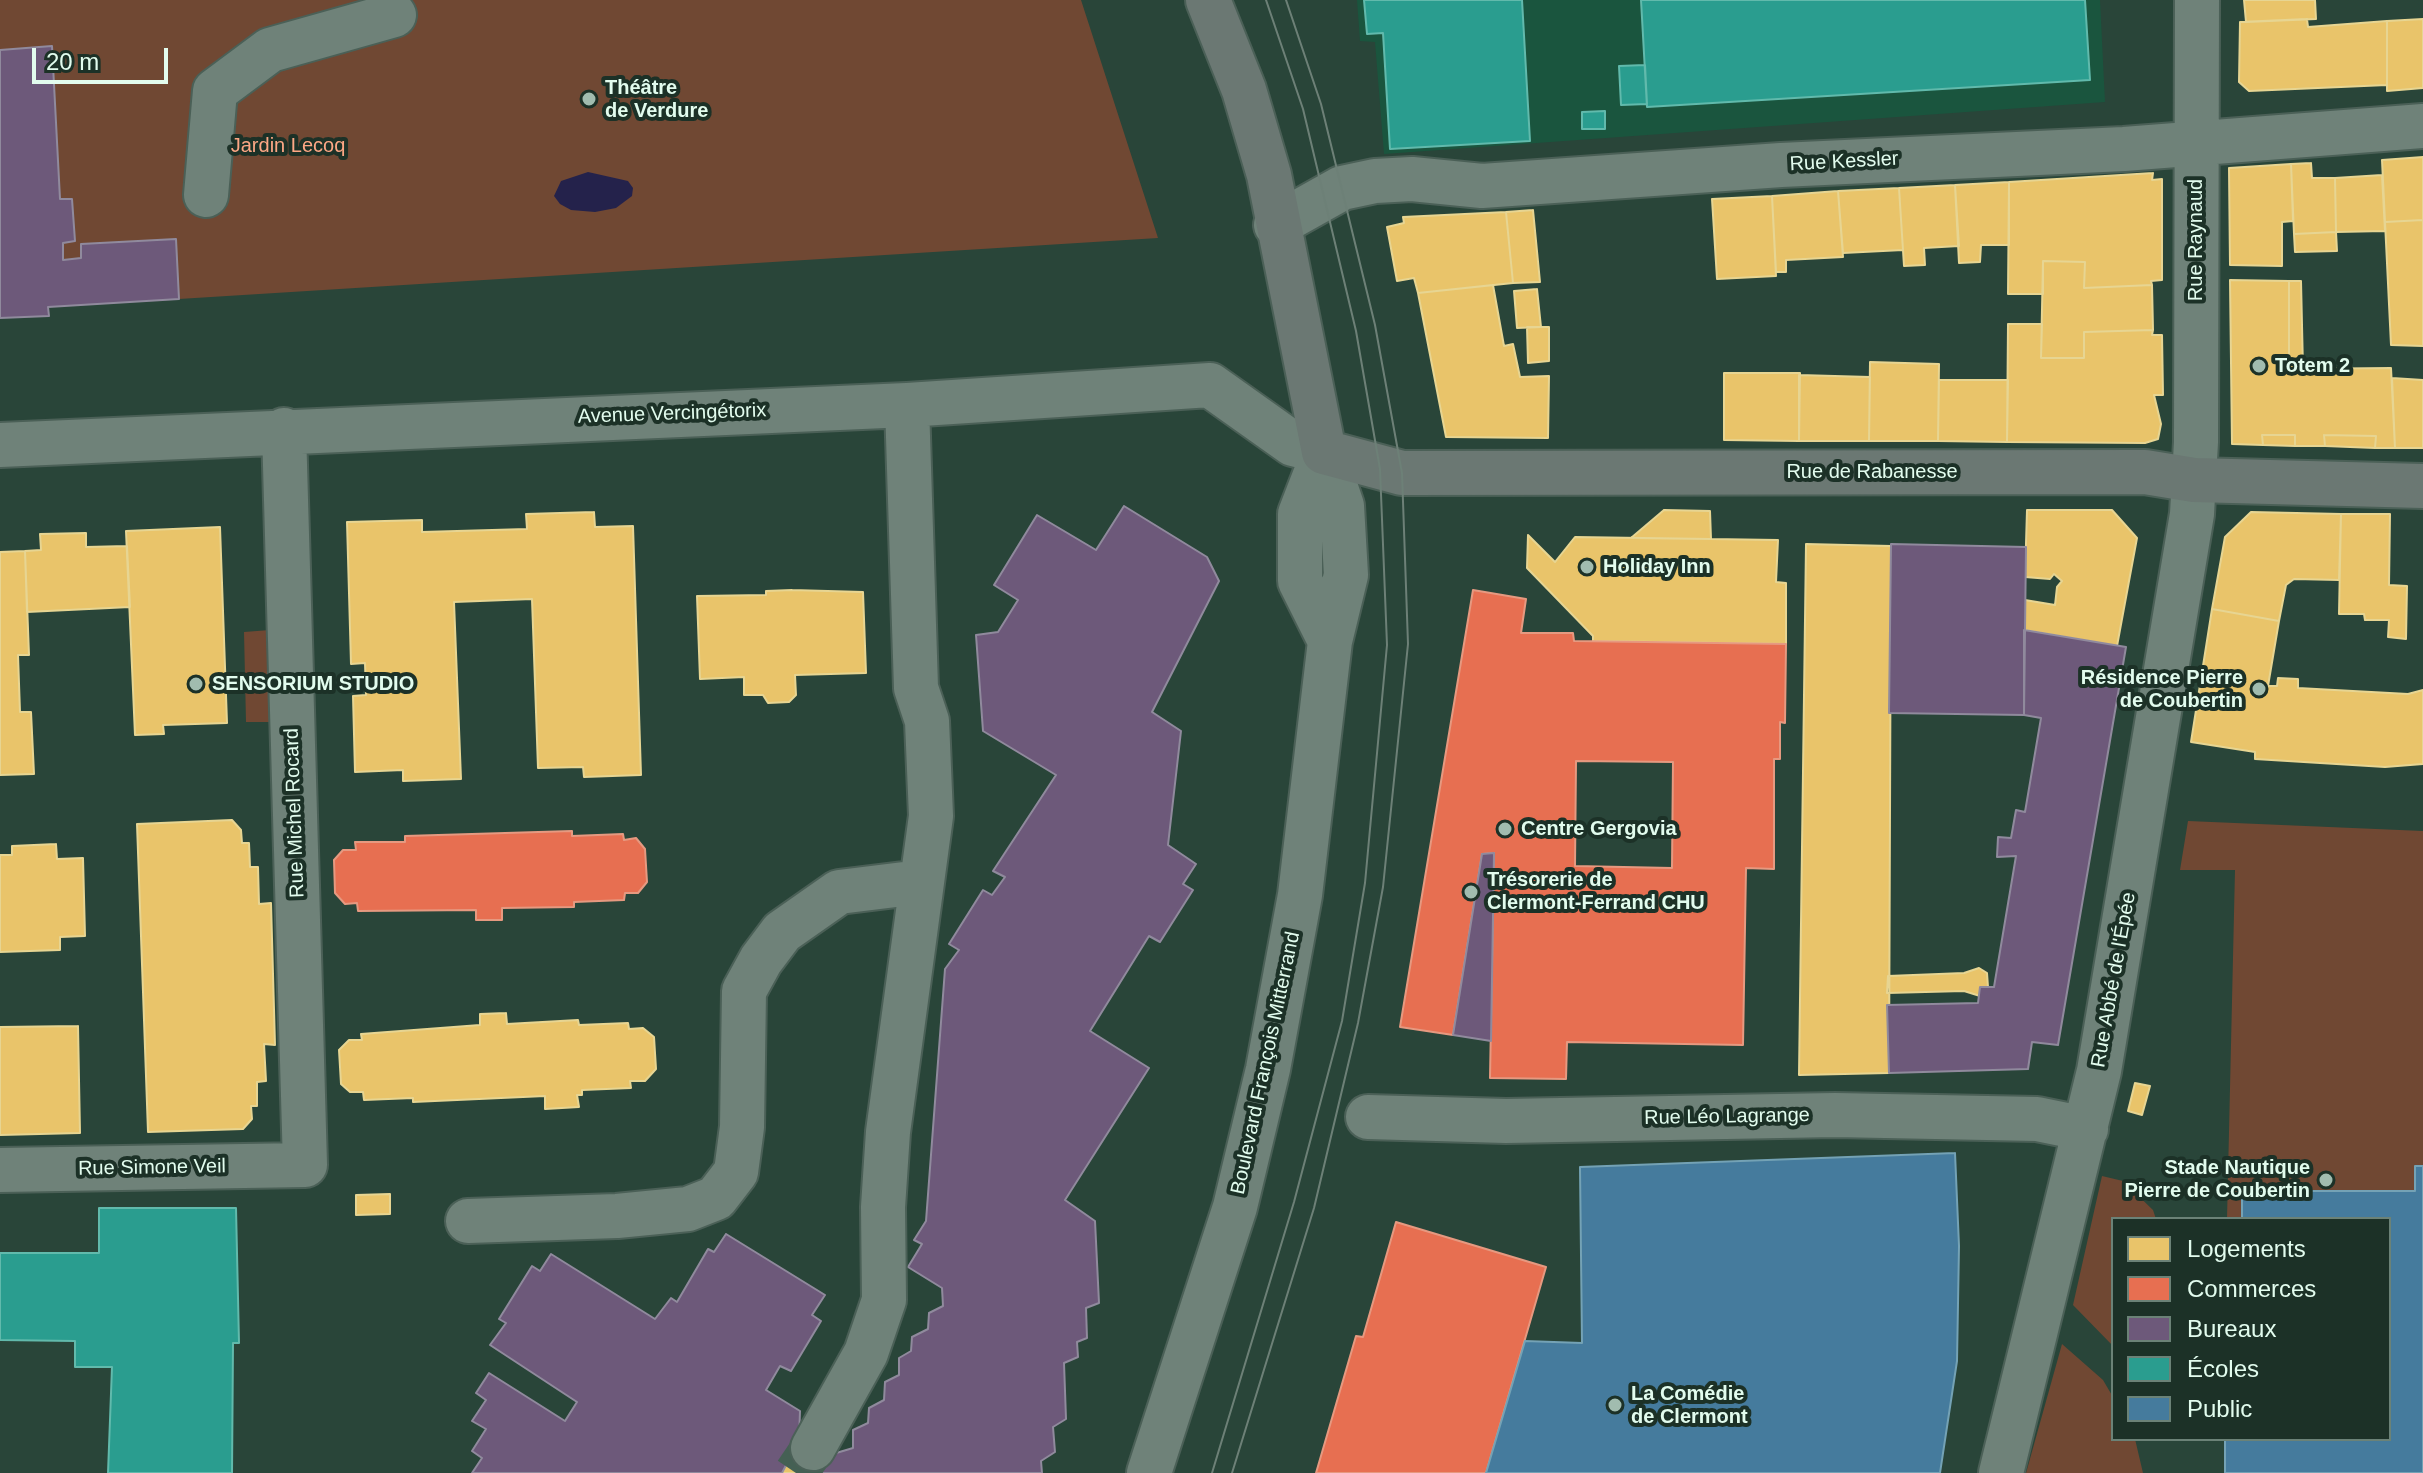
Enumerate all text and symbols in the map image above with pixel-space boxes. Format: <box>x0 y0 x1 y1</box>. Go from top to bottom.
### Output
scale bar <box>36 32 172 82</box>
text: 20 m <box>46 48 99 75</box>
place label: Théâtre de Verdure <box>605 76 708 123</box>
marker: Théâtre de Verdure <box>580 90 598 108</box>
park label: Jardin Lecoq <box>231 134 345 158</box>
street label: Rue Kessler <box>1789 147 1899 177</box>
street label: Rue Raynaud <box>2184 179 2208 301</box>
place label: Totem 2 <box>2275 354 2350 378</box>
marker: Totem 2 <box>2250 357 2268 375</box>
street label: Avenue Vercingétorix <box>577 399 767 429</box>
street label: Rue de Rabanesse <box>1786 460 1958 484</box>
place label: Holiday Inn <box>1603 555 1711 579</box>
marker: Holiday Inn <box>1578 558 1596 576</box>
place label: Résidence Pierre de Coubertin <box>2081 666 2243 713</box>
place label: SENSORIUM STUDIO <box>212 672 414 696</box>
marker: SENSORIUM STUDIO <box>187 675 205 693</box>
marker: Résidence Pierre de Coubertin <box>2250 680 2268 698</box>
street label: Rue Michel Rocard <box>280 728 310 898</box>
place label: Centre Gergovia <box>1521 817 1677 841</box>
marker: Centre Gergovia <box>1496 820 1514 838</box>
place label: Trésorerie de Clermont-Ferrand CHU <box>1487 868 1705 915</box>
marker: Trésorerie de Clermont-Ferrand CHU <box>1462 883 1480 901</box>
street label: Rue Abbé de l'Épée <box>2087 891 2141 1069</box>
street label: Boulevard François Mitterrand <box>1226 929 1306 1197</box>
street label: Rue Léo Lagrange <box>1644 1104 1810 1130</box>
street label: Rue Simone Veil <box>78 1155 226 1181</box>
place label: Stade Nautique Pierre de Coubertin <box>2124 1156 2310 1203</box>
marker: Stade Nautique Pierre de Coubertin <box>2317 1171 2335 1189</box>
legend <box>2111 1217 2391 1441</box>
text: Logements <box>2187 1235 2306 1262</box>
text: Commerces <box>2187 1275 2316 1302</box>
text: Bureaux <box>2187 1315 2276 1342</box>
text: Écoles <box>2187 1355 2259 1382</box>
place label: La Comédie de Clermont <box>1631 1382 1748 1429</box>
text: Public <box>2187 1395 2252 1422</box>
marker: La Comédie de Clermont <box>1606 1396 1624 1414</box>

